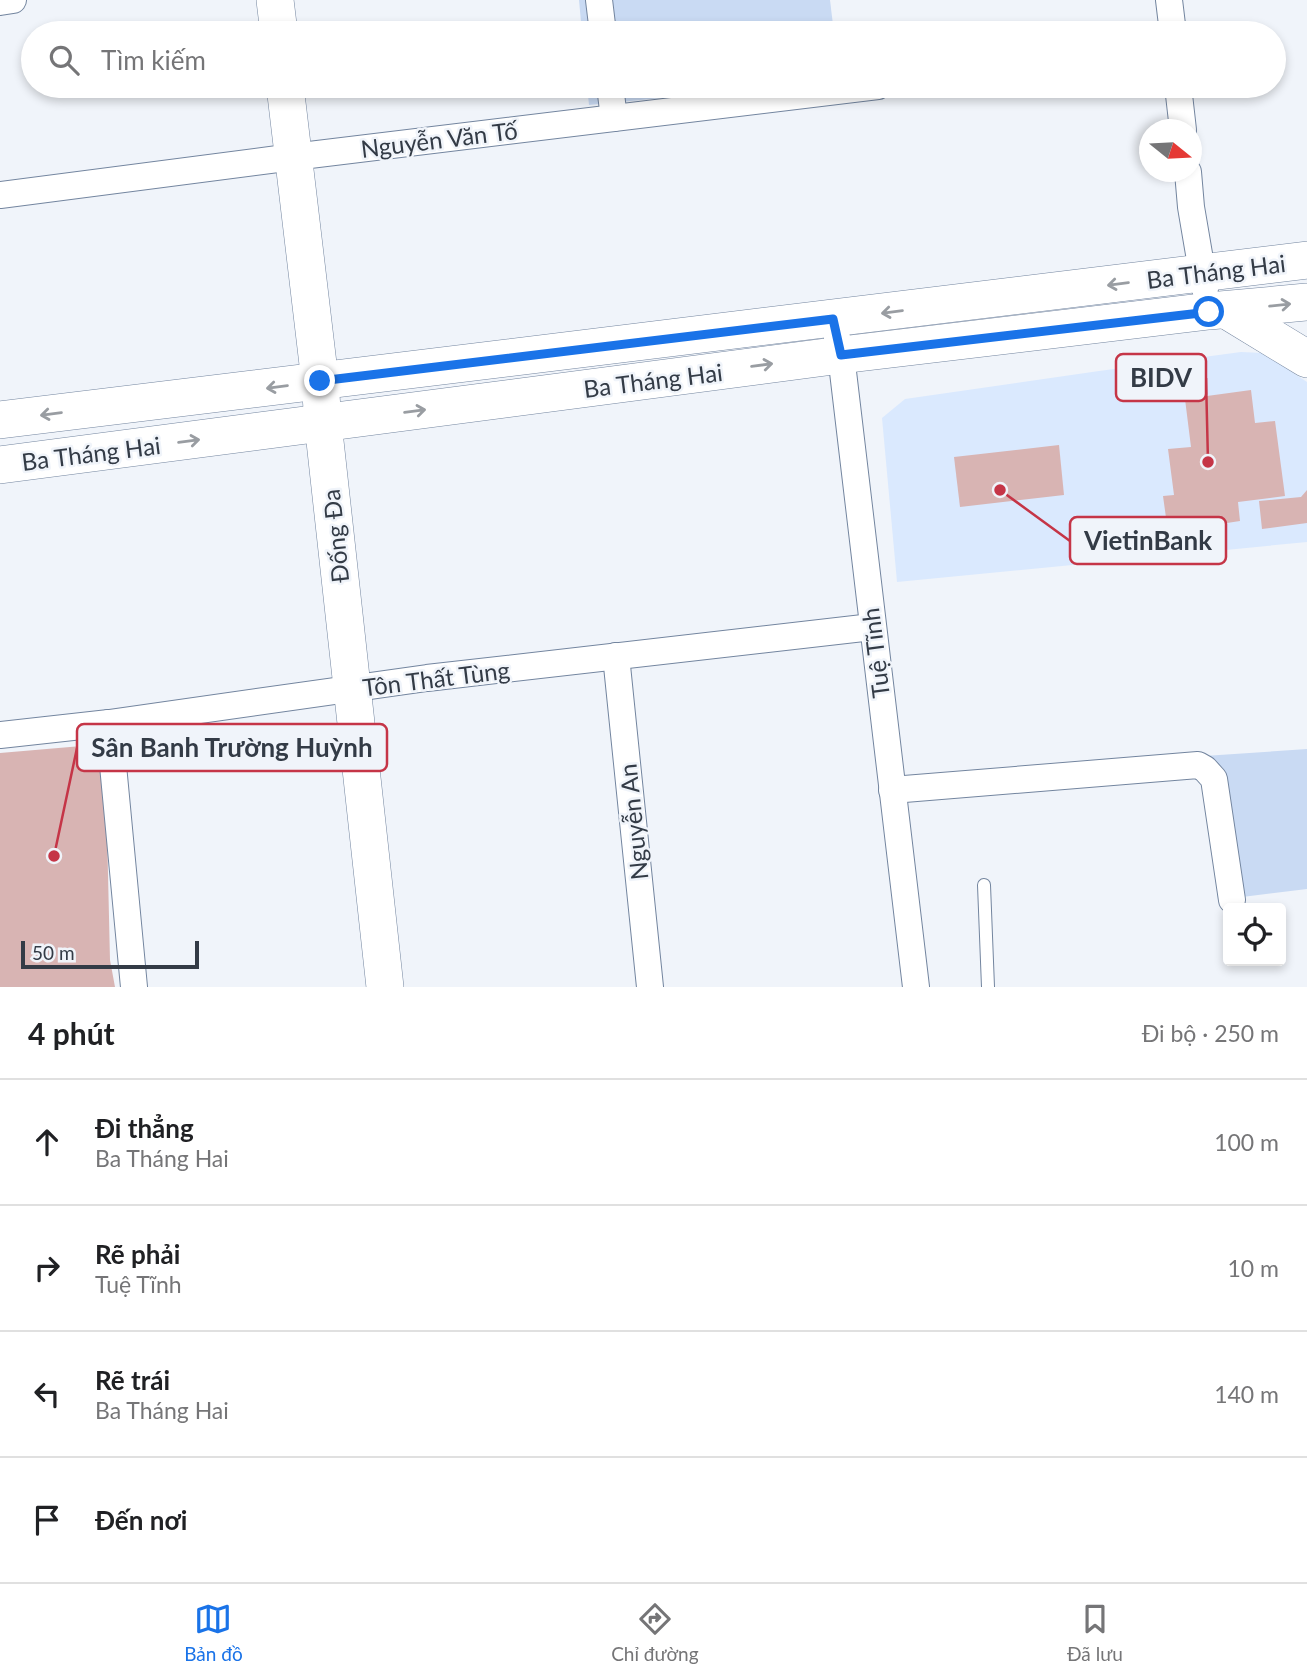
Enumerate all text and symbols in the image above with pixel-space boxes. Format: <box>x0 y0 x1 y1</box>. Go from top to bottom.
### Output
search box <box>21 21 1286 98</box>
icon: search <box>45 41 83 79</box>
text: Tìm kiếm <box>101 44 206 76</box>
street label: Nguyễn Văn Tố <box>359 115 520 163</box>
north arrow <box>1139 119 1202 182</box>
street label: Ba Tháng Hai <box>1145 248 1287 294</box>
one-way arrow <box>1107 277 1130 290</box>
route start <box>1193 296 1224 327</box>
one-way arrow <box>1268 298 1290 311</box>
one-way arrow <box>881 305 904 318</box>
callout: BIDV <box>1116 354 1206 401</box>
street label: Ba Tháng Hai <box>582 357 724 403</box>
one-way arrow <box>750 359 773 372</box>
text: BIDV <box>1130 361 1193 393</box>
route end <box>304 365 335 396</box>
one-way arrow <box>266 380 289 393</box>
one-way arrow <box>403 404 426 417</box>
one-way arrow <box>40 408 63 421</box>
street label: Ba Tháng Hai <box>20 430 162 476</box>
one-way arrow <box>177 434 200 447</box>
street label: Đống Đa <box>316 488 354 584</box>
callout: VietinBank <box>1070 517 1226 564</box>
text: VietinBank <box>1083 524 1212 556</box>
street label: Tuệ Tĩnh <box>855 606 895 700</box>
street label: Tôn Thất Tùng <box>361 655 511 701</box>
callout: Sân Banh Trường Huỳnh <box>77 724 387 771</box>
text: Sân Banh Trường Huỳnh <box>91 731 373 763</box>
street label: Nguyễn An <box>612 762 654 882</box>
map controls <box>1223 903 1286 966</box>
button: locate <box>1223 903 1286 966</box>
scale bar <box>21 938 200 970</box>
text: 50 m <box>32 941 75 964</box>
text: 4 phút <box>28 1015 115 1051</box>
text: Đi bộ · 250 m <box>1142 1019 1279 1047</box>
text: Đi thẳng <box>95 1112 194 1144</box>
icon: ahead <box>28 1123 66 1161</box>
text: 100 m <box>1214 1128 1279 1156</box>
text: Ba Tháng Hai <box>95 1144 229 1172</box>
text: Rẽ phải <box>95 1238 180 1270</box>
icon: right <box>28 1249 66 1287</box>
text: 10 m <box>1228 1254 1279 1282</box>
text: Tuệ Tĩnh <box>95 1270 182 1298</box>
text: Rẽ trái <box>95 1364 170 1396</box>
icon: left <box>28 1375 66 1413</box>
text: 140 m <box>1214 1380 1279 1408</box>
text: Ba Tháng Hai <box>95 1396 229 1424</box>
icon: arrive <box>28 1501 66 1539</box>
text: Đến nơi <box>95 1504 187 1536</box>
tab: Bản đồ <box>184 1600 243 1665</box>
tab: Chỉ đường <box>611 1600 699 1665</box>
tab: Đã lưu <box>1067 1600 1123 1665</box>

